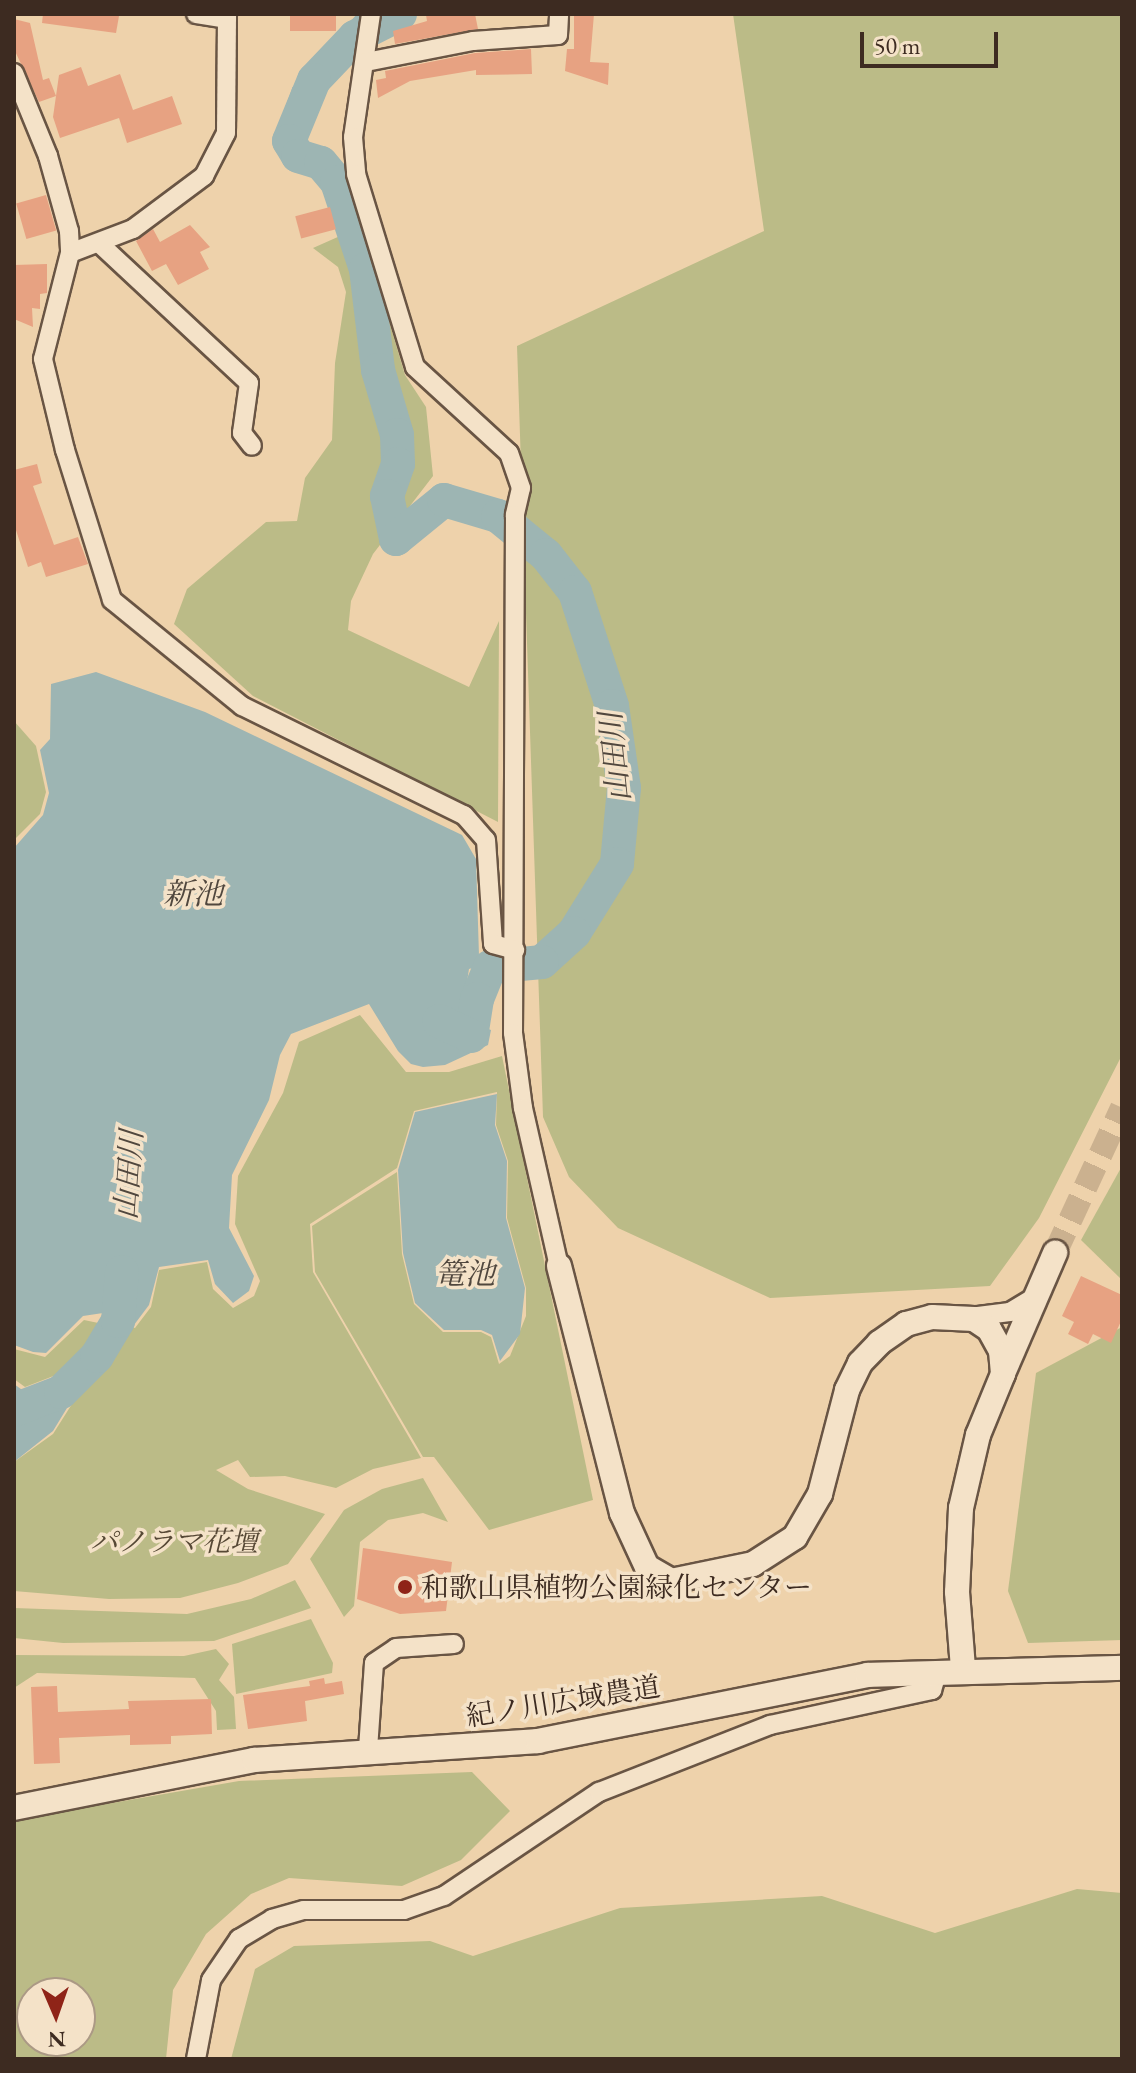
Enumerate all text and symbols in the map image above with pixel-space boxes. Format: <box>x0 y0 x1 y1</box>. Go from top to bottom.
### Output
scale bar <box>864 16 1002 66</box>
text: 50 m <box>874 30 921 61</box>
water label: 山田川 <box>592 710 638 804</box>
water label: 新池 <box>163 876 223 912</box>
water label: 山田川 <box>108 1129 150 1221</box>
water label: 篭池 <box>435 1256 495 1292</box>
park label: パノラマ花壇 <box>90 1524 258 1558</box>
place label: 和歌山県植物公園緑化センター <box>421 1570 813 1604</box>
marker: 和歌山県植物公園緑化センター <box>396 1578 414 1596</box>
street label: 紀ノ川広域農道 <box>464 1669 662 1733</box>
north arrow <box>16 1977 96 2057</box>
text: N <box>47 2025 66 2054</box>

